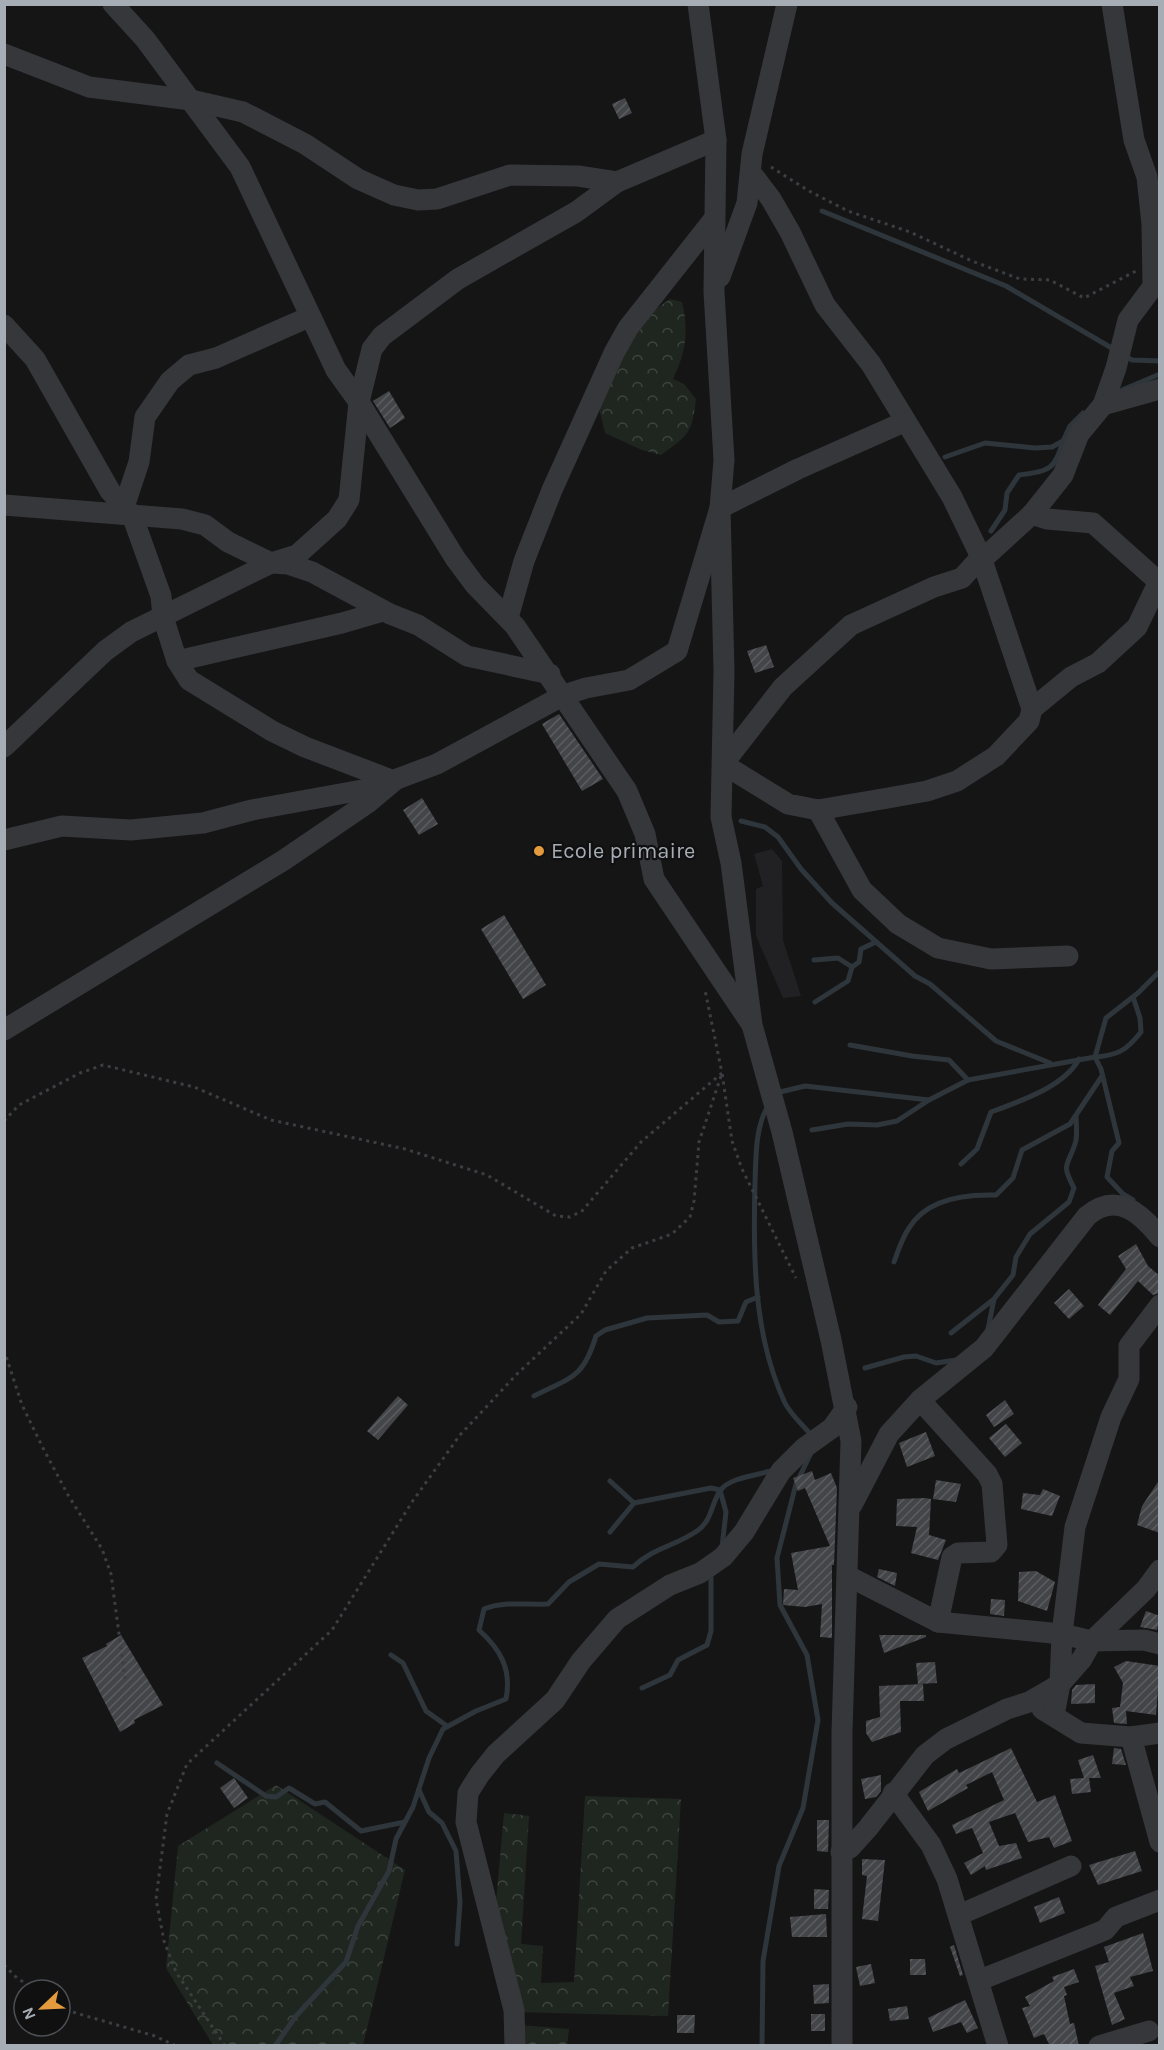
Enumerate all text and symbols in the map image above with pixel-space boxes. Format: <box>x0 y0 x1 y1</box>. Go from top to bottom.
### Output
place label: Ecole primaire <box>551 838 695 864</box>
marker: Ecole primaire <box>532 844 546 858</box>
north arrow <box>12 1978 72 2038</box>
text: N <box>18 2005 40 2023</box>

